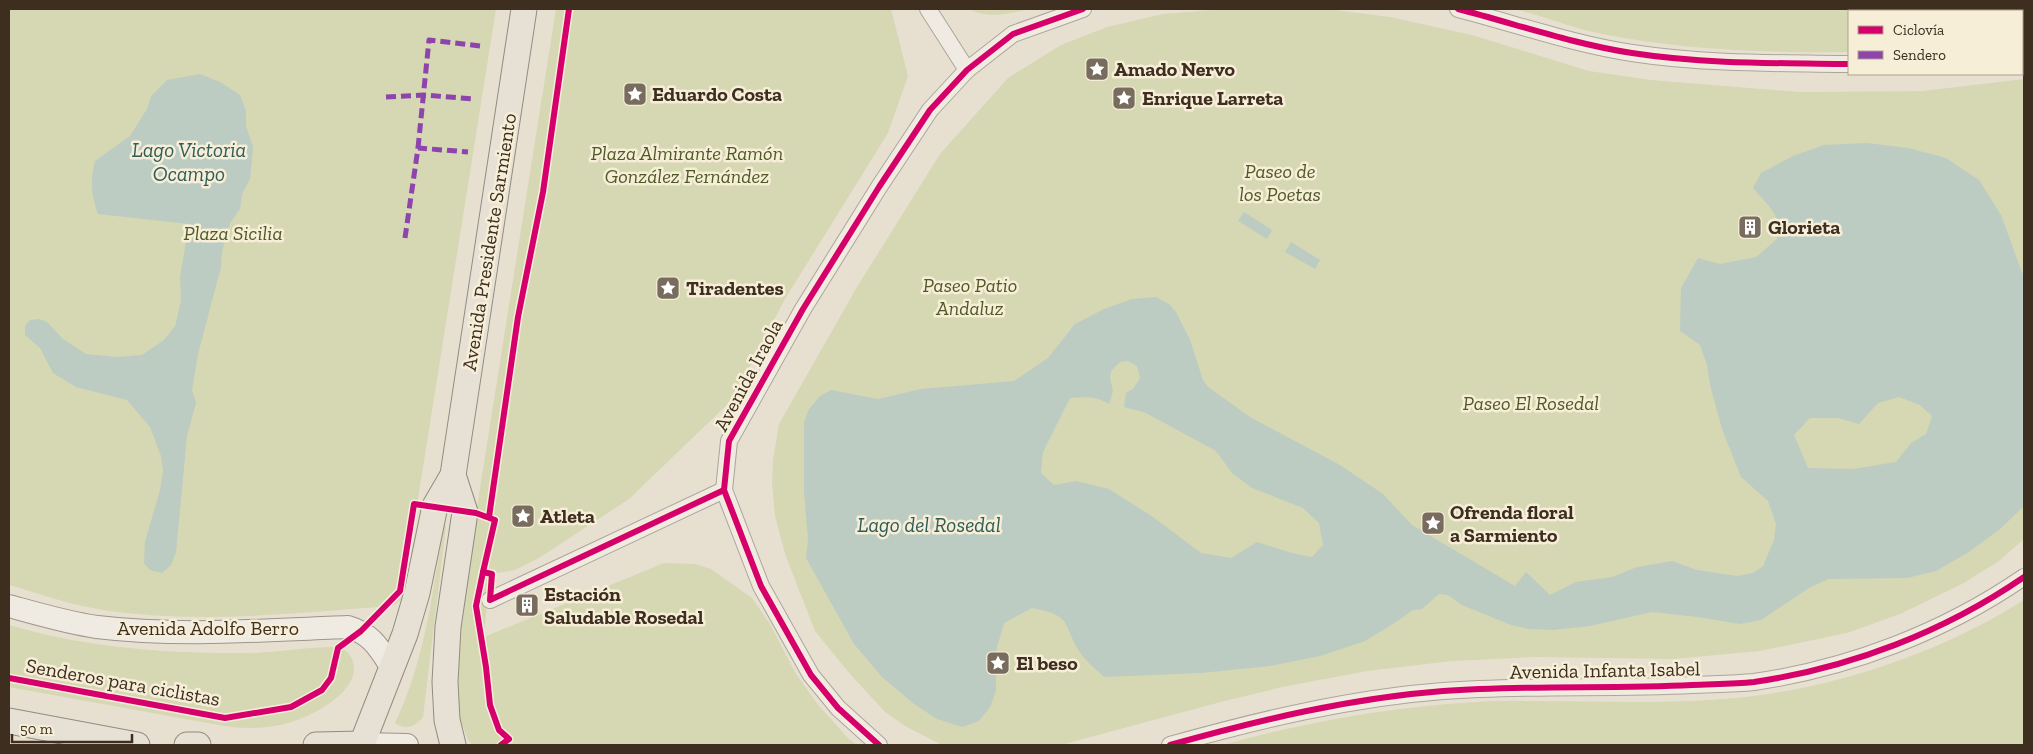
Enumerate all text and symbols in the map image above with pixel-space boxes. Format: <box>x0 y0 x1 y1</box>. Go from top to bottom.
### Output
legend <box>1848 10 2023 75</box>
text: Ciclovía <box>1893 21 1944 39</box>
text: Sendero <box>1893 46 1946 64</box>
place icon: Amado Nervo <box>1084 56 1110 82</box>
place label: Amado Nervo <box>1114 57 1235 81</box>
place icon: Eduardo Costa <box>622 81 648 107</box>
place label: Eduardo Costa <box>652 82 782 106</box>
place icon: Enrique Larreta <box>1111 85 1137 111</box>
place label: Enrique Larreta <box>1142 86 1283 110</box>
street label: Avenida Presidente Sarmiento <box>457 111 521 373</box>
water label: Lago Victoria Ocampo <box>132 137 246 186</box>
park label: Plaza Almirante Ramón González Fernández <box>591 141 783 188</box>
park label: Paseo de los Poetas <box>1239 159 1321 206</box>
building icon: Glorieta <box>1737 214 1763 240</box>
place label: Glorieta <box>1768 215 1840 239</box>
park label: Plaza Sicilia <box>184 221 283 245</box>
park label: Paseo Patio Andaluz <box>923 273 1017 320</box>
place icon: Tiradentes <box>655 275 681 301</box>
place label: Tiradentes <box>686 276 784 300</box>
street label: Avenida Iraola <box>708 315 788 435</box>
park label: Paseo El Rosedal <box>1463 391 1599 415</box>
place label: Ofrenda floral a Sarmiento <box>1450 500 1574 547</box>
place icon: Atleta <box>510 503 536 529</box>
place label: Atleta <box>540 504 595 528</box>
place icon: Ofrenda floral a Sarmiento <box>1420 510 1446 536</box>
water label: Lago del Rosedal <box>857 512 1001 537</box>
place label: Estación Saludable Rosedal <box>544 582 704 629</box>
building icon: Estación Saludable Rosedal <box>514 592 540 618</box>
street label: Avenida Adolfo Berro <box>117 616 299 640</box>
place icon: El beso <box>985 650 1011 676</box>
place label: El beso <box>1016 651 1078 675</box>
street label: Senderos para ciclistas <box>24 653 222 711</box>
street label: Avenida Infanta Isabel <box>1509 656 1701 684</box>
scale bar <box>12 712 132 744</box>
text: 50 m <box>20 720 53 738</box>

